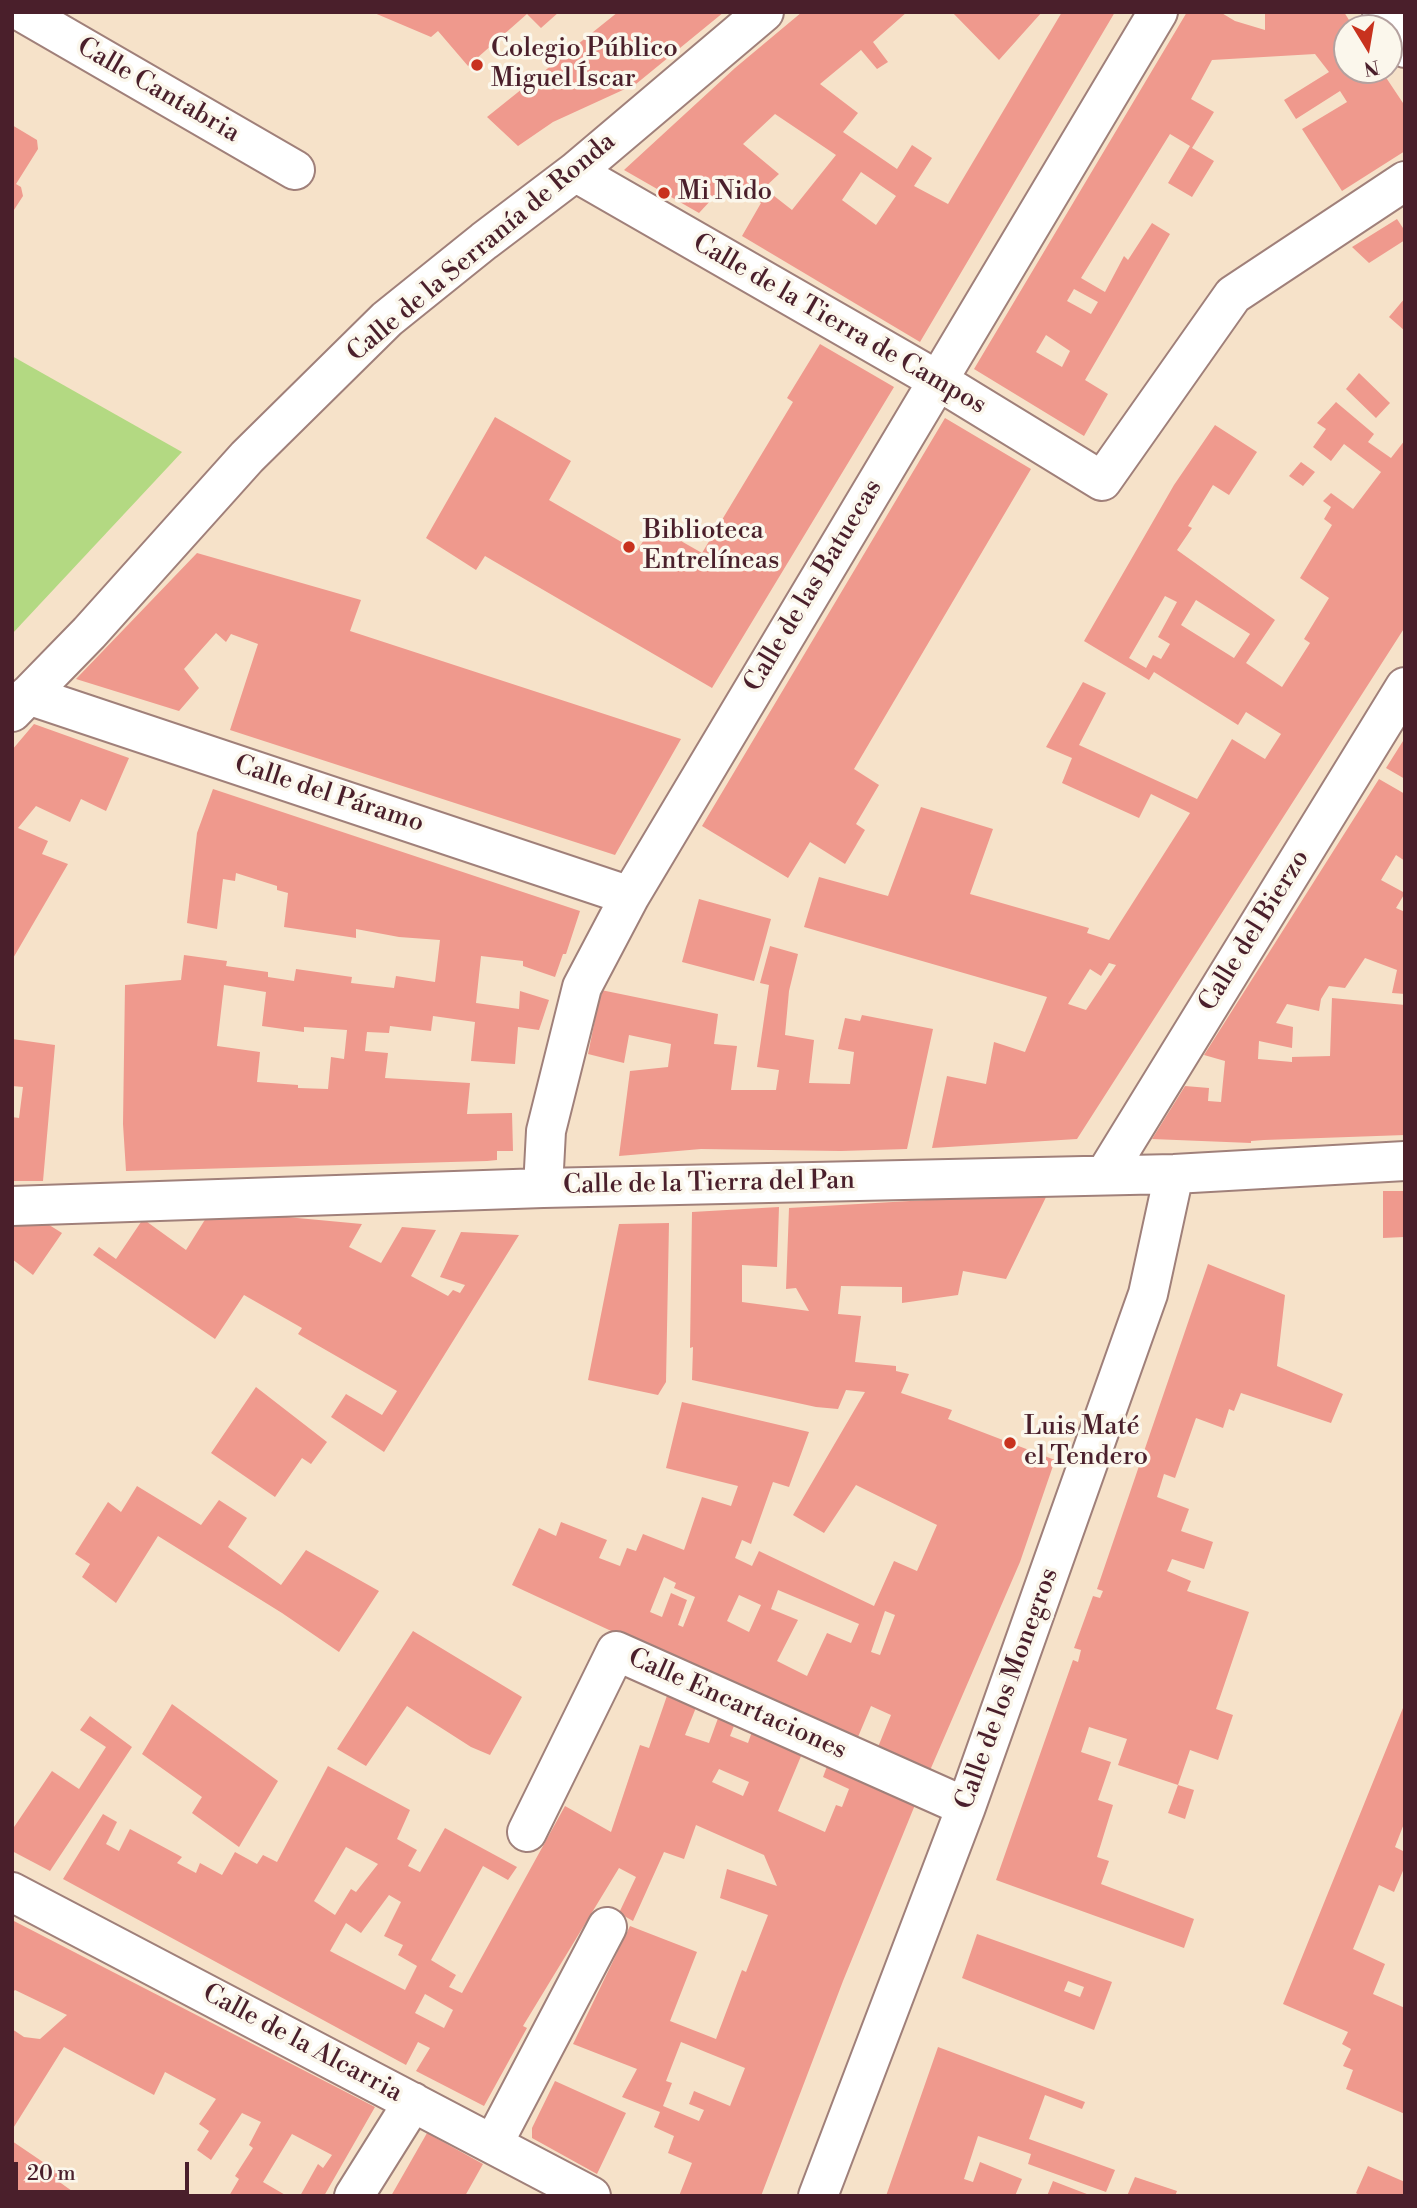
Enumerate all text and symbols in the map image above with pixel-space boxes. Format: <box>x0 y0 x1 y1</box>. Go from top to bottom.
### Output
north arrow <box>1333 14 1403 84</box>
street label: Calle Cantabria <box>71 32 245 150</box>
place label: Colegio Público Miguel Íscar <box>491 34 678 96</box>
text: N <box>1362 54 1381 81</box>
marker: Colegio Público Miguel Íscar <box>469 57 485 73</box>
street label: Calle de la Serranía de Ronda <box>342 127 622 369</box>
place label: Mi Nido <box>678 177 772 209</box>
marker: Mi Nido <box>656 185 672 201</box>
street label: Calle de la Tierra de Campos <box>687 228 991 422</box>
street label: Calle de las Batuecas <box>738 474 890 698</box>
place label: Biblioteca Entrelíneas <box>643 516 779 578</box>
marker: Biblioteca Entrelíneas <box>621 539 637 555</box>
street label: Calle del Páramo <box>230 750 428 840</box>
street label: Calle del Bierzo <box>1193 845 1317 1017</box>
street label: Calle de la Tierra del Pan <box>563 1166 855 1202</box>
place label: Luis Maté el Tendero <box>1024 1412 1148 1474</box>
marker: Luis Maté el Tendero <box>1002 1435 1018 1451</box>
street label: Calle de los Monegros <box>950 1564 1066 1814</box>
street label: Calle Encartaciones <box>623 1643 851 1767</box>
street label: Calle de la Alcarria <box>197 1978 407 2110</box>
scale bar <box>18 2148 192 2192</box>
text: 20 m <box>27 2161 76 2187</box>

